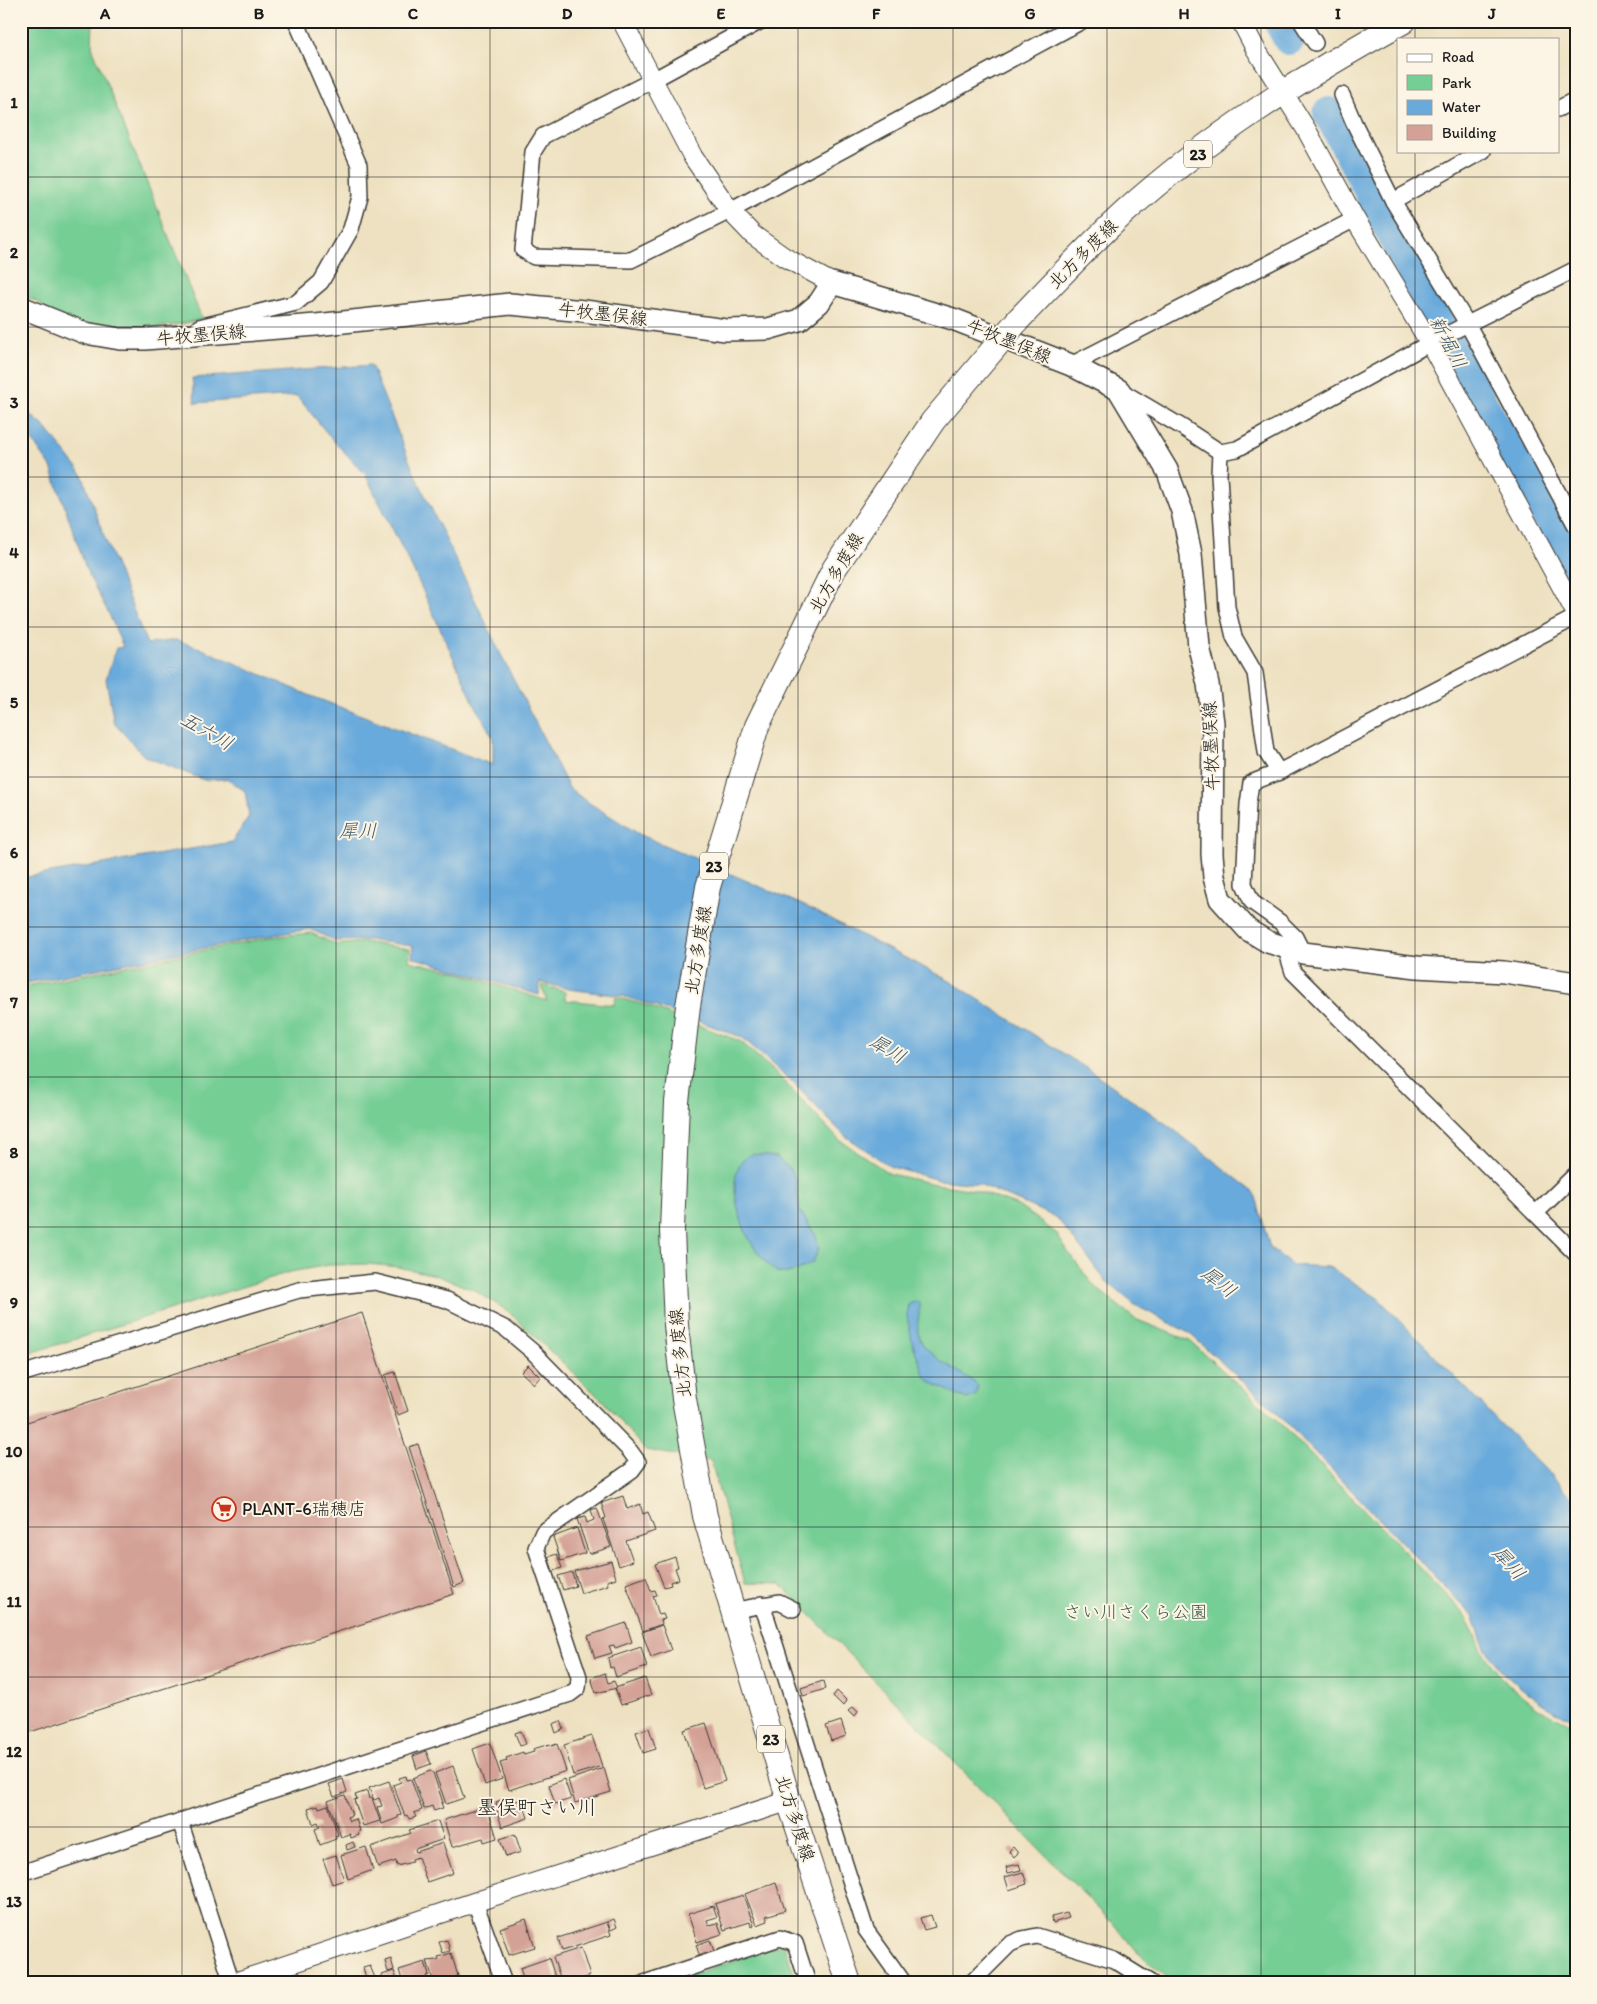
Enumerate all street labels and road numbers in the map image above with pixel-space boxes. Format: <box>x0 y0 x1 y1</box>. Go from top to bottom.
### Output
road number: 23 <box>1184 140 1212 168</box>
street label: 北方多度線 <box>1043 214 1123 294</box>
street label: 牛牧墨俣線 <box>557 298 649 330</box>
street label: 牛牧墨俣線 <box>963 314 1055 368</box>
street label: 牛牧墨俣線 <box>155 320 247 350</box>
street label: 北方多度線 <box>804 529 868 617</box>
street label: 牛牧墨俣線 <box>1198 701 1224 791</box>
road number: 23 <box>700 852 728 879</box>
street label: 北方多度線 <box>680 904 716 996</box>
street label: 北方多度線 <box>664 1307 696 1399</box>
road number: 23 <box>757 1726 785 1752</box>
street label: 北方多度線 <box>771 1772 819 1864</box>

